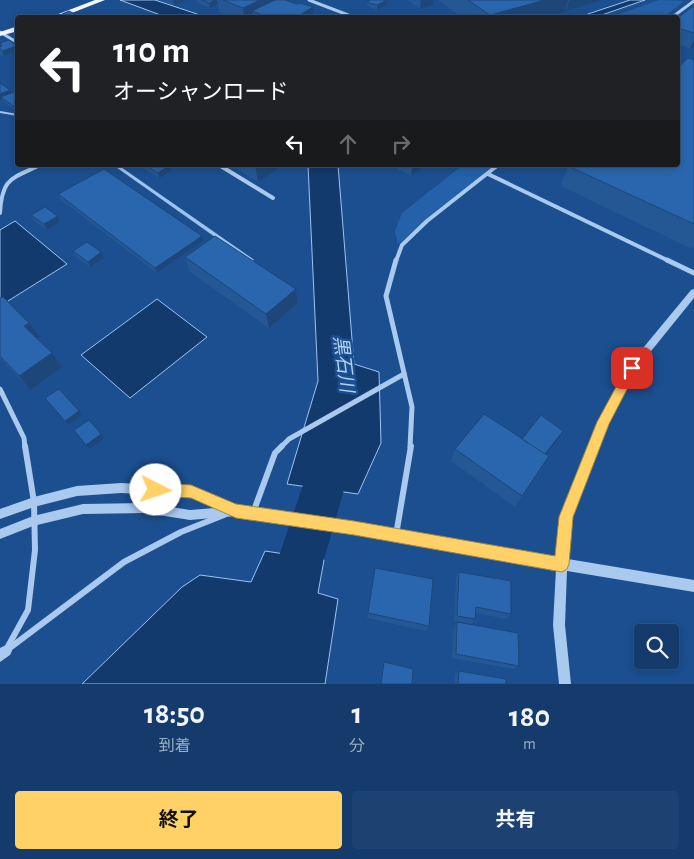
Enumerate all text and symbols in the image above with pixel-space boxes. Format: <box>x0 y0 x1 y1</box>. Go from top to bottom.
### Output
text: 110 m <box>113 34 190 69</box>
icon: left <box>30 35 95 100</box>
text: オーシャンロード <box>113 81 289 103</box>
icon: left <box>281 130 309 158</box>
icon: ahead <box>334 130 362 158</box>
icon: right <box>387 130 415 158</box>
water label: 黒石川 <box>330 334 357 395</box>
pin <box>611 347 653 389</box>
icon: arrive <box>618 354 646 382</box>
position arrow <box>129 463 181 515</box>
map controls <box>634 624 679 669</box>
button: search <box>634 624 679 669</box>
text: 18:50 <box>144 699 205 729</box>
text: 1 <box>352 699 362 729</box>
text: 180 <box>509 702 550 732</box>
text: m <box>523 736 536 752</box>
text: 到着 <box>158 738 190 754</box>
text: 分 <box>349 738 365 754</box>
button: 終了 <box>15 791 342 849</box>
button: 共有 <box>352 791 679 849</box>

